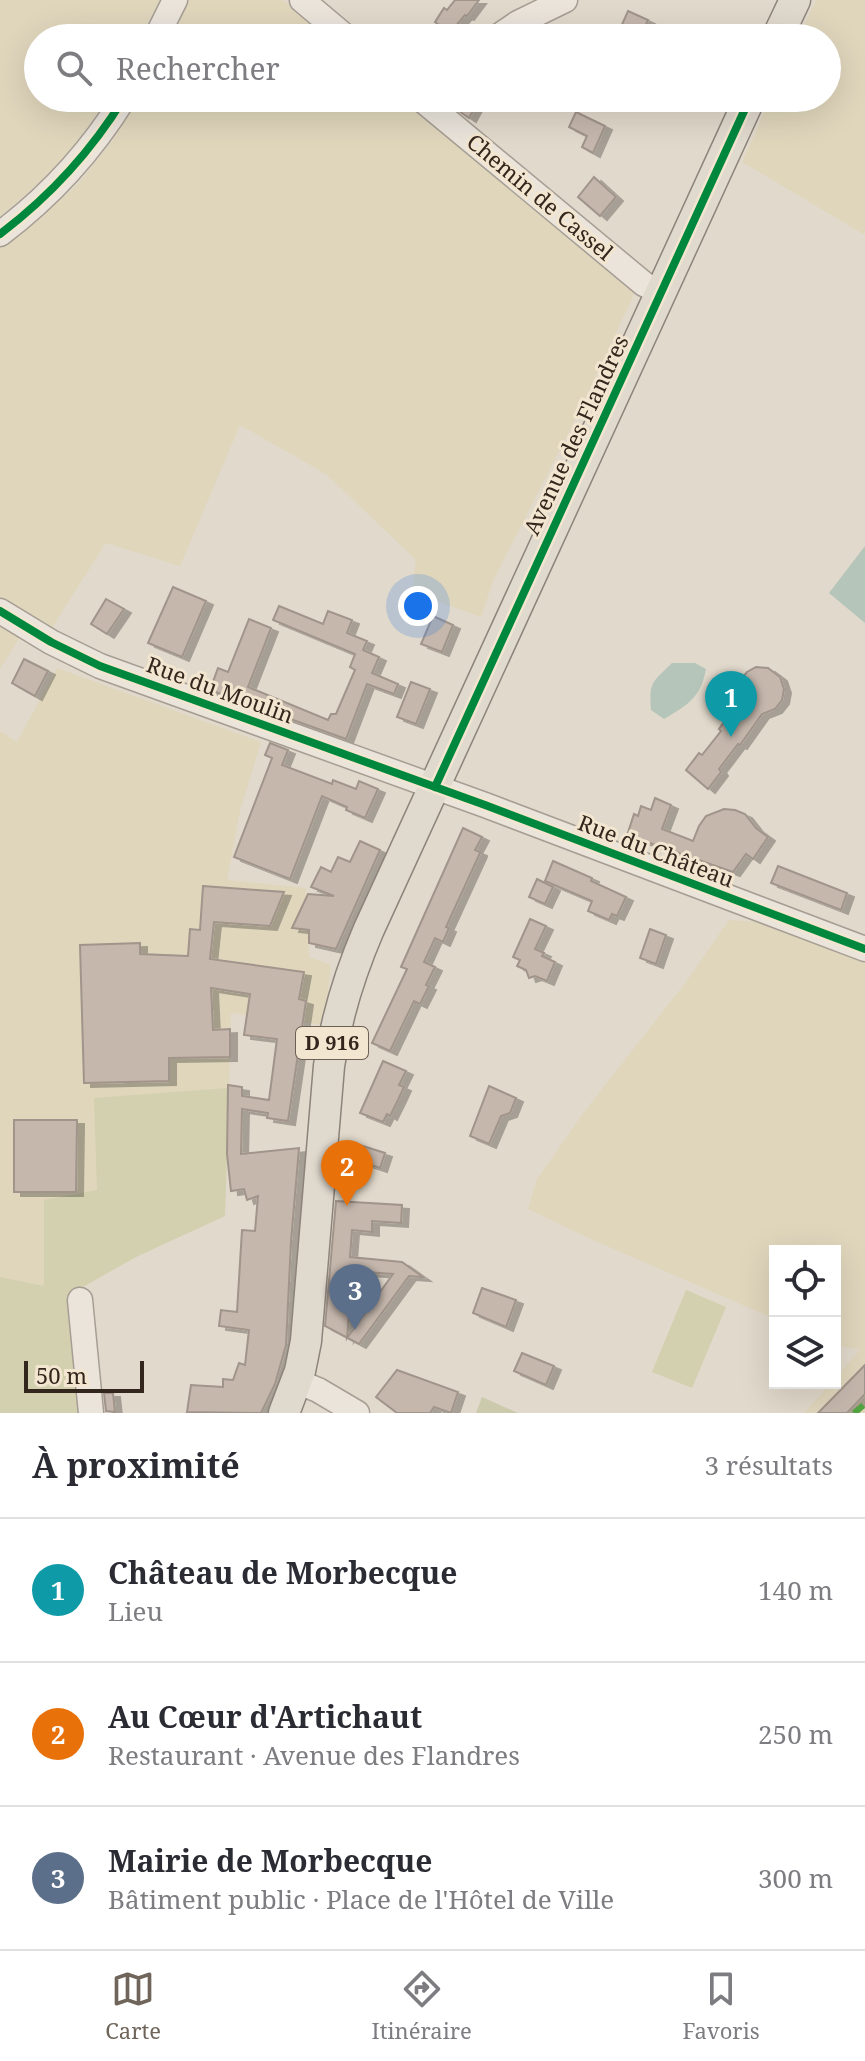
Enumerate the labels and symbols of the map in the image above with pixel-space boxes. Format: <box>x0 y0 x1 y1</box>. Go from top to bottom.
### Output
street label: Chemin de Cassel <box>461 126 620 266</box>
street label: Avenue des Flandres <box>516 330 635 539</box>
your location <box>398 586 438 626</box>
street label: Rue du Moulin <box>143 649 298 730</box>
pin: 1 <box>705 671 757 737</box>
street label: Rue du Château <box>574 807 739 894</box>
road number: D 916 <box>296 1027 368 1059</box>
pin: 2 <box>321 1140 373 1206</box>
pin: 3 <box>329 1264 381 1330</box>
scale bar <box>24 1357 144 1393</box>

